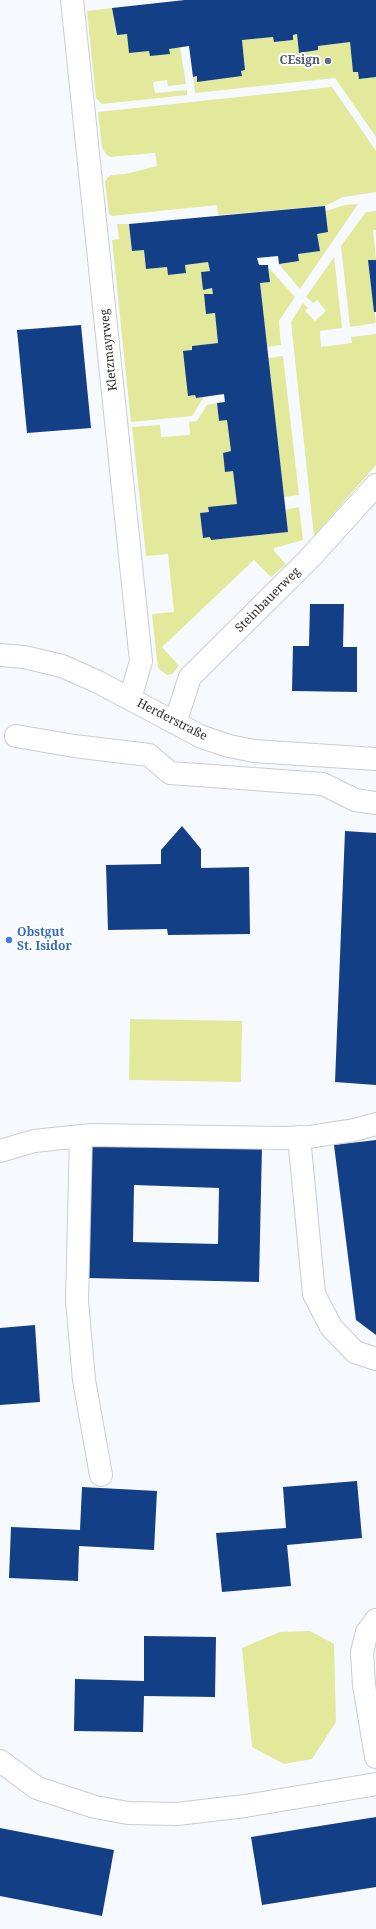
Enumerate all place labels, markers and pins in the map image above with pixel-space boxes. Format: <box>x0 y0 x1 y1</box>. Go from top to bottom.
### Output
place label: CEsign <box>279 54 320 68</box>
marker: CEsign <box>323 56 333 66</box>
place label: Obstgut St. Isidor <box>17 926 72 954</box>
marker: Obstgut St. Isidor <box>4 935 14 945</box>

